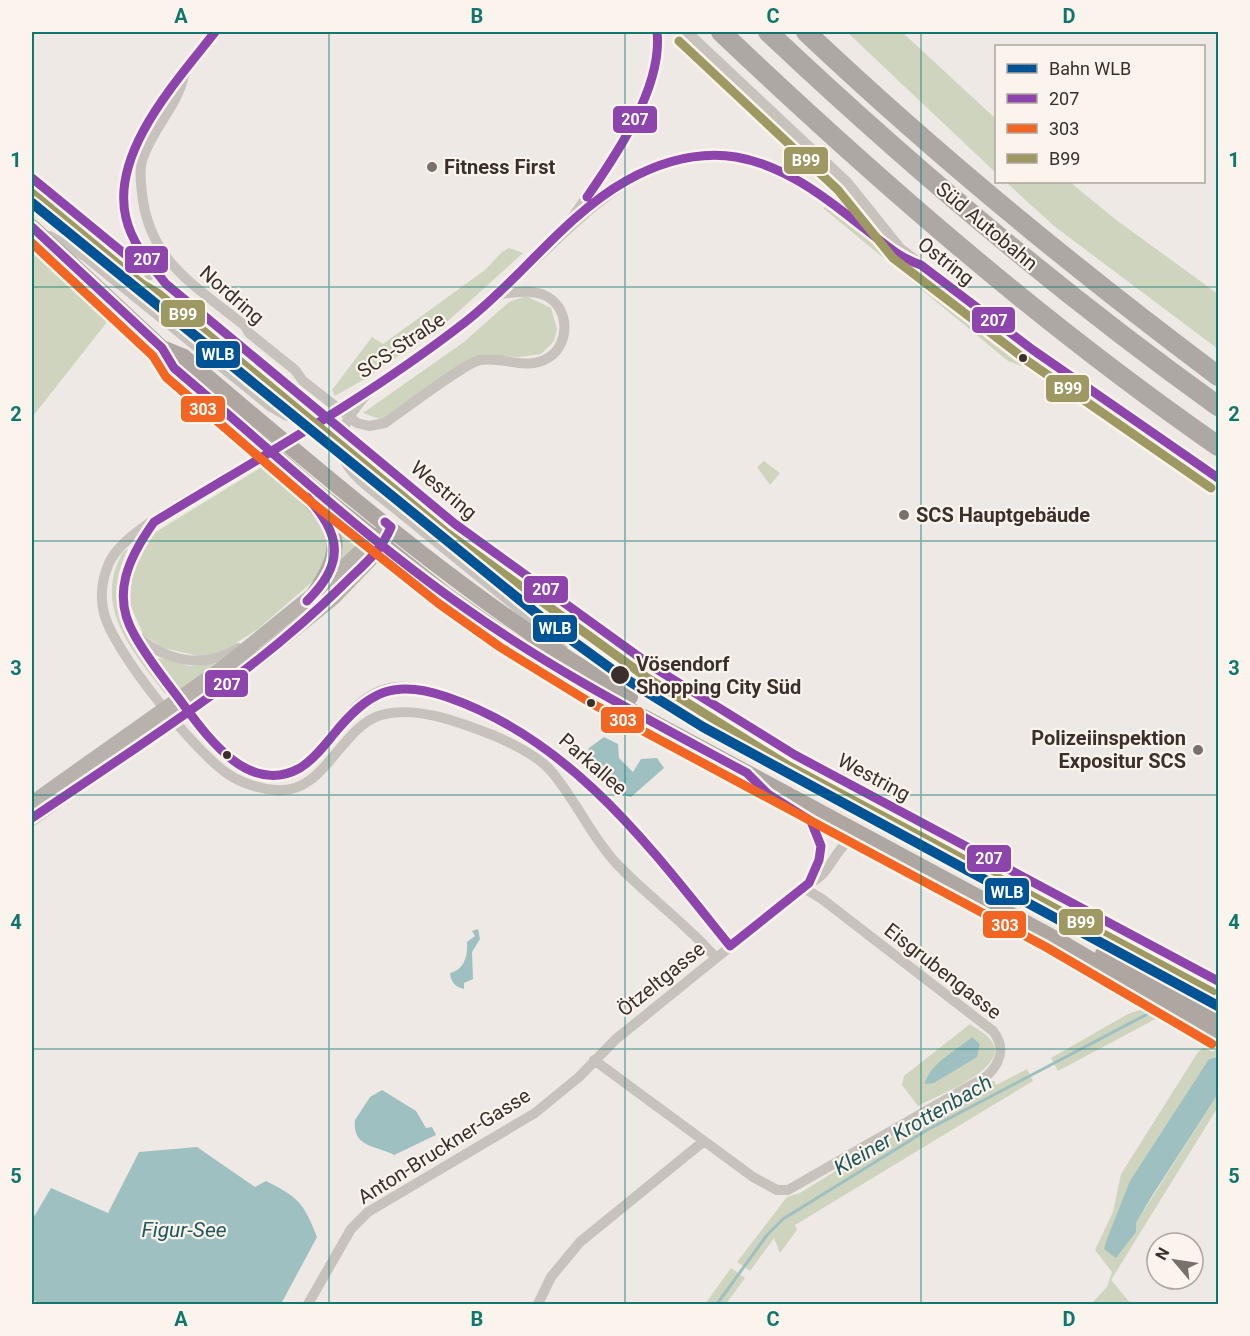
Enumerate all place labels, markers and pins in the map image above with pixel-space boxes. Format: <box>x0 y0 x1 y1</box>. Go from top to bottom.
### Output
place label: Fitness First <box>444 155 555 179</box>
marker: Fitness First <box>425 160 439 174</box>
unlabelled marker <box>1017 352 1029 364</box>
place label: SCS Hauptgebäude <box>916 503 1090 527</box>
marker: SCS Hauptgebäude <box>897 508 911 522</box>
place label: Vösendorf Shopping City Süd <box>636 652 801 699</box>
marker: Vösendorf Shopping City Süd <box>609 664 631 686</box>
unlabelled marker <box>585 697 597 709</box>
place label: Polizeiinspektion Expositur SCS <box>1031 726 1186 773</box>
marker: Polizeiinspektion Expositur SCS <box>1191 743 1205 757</box>
unlabelled marker <box>221 749 233 761</box>

